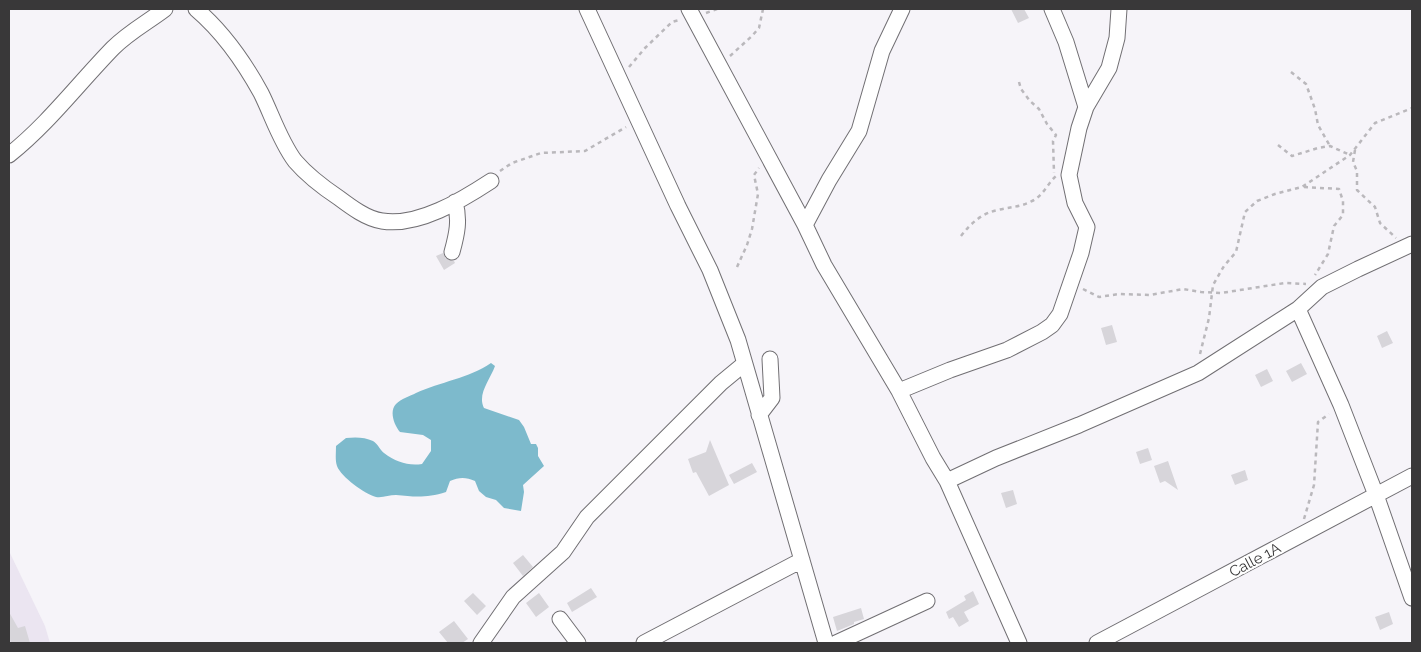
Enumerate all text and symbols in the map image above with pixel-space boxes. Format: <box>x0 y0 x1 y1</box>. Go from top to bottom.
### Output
street label: Calle 1A <box>1226 539 1284 581</box>

